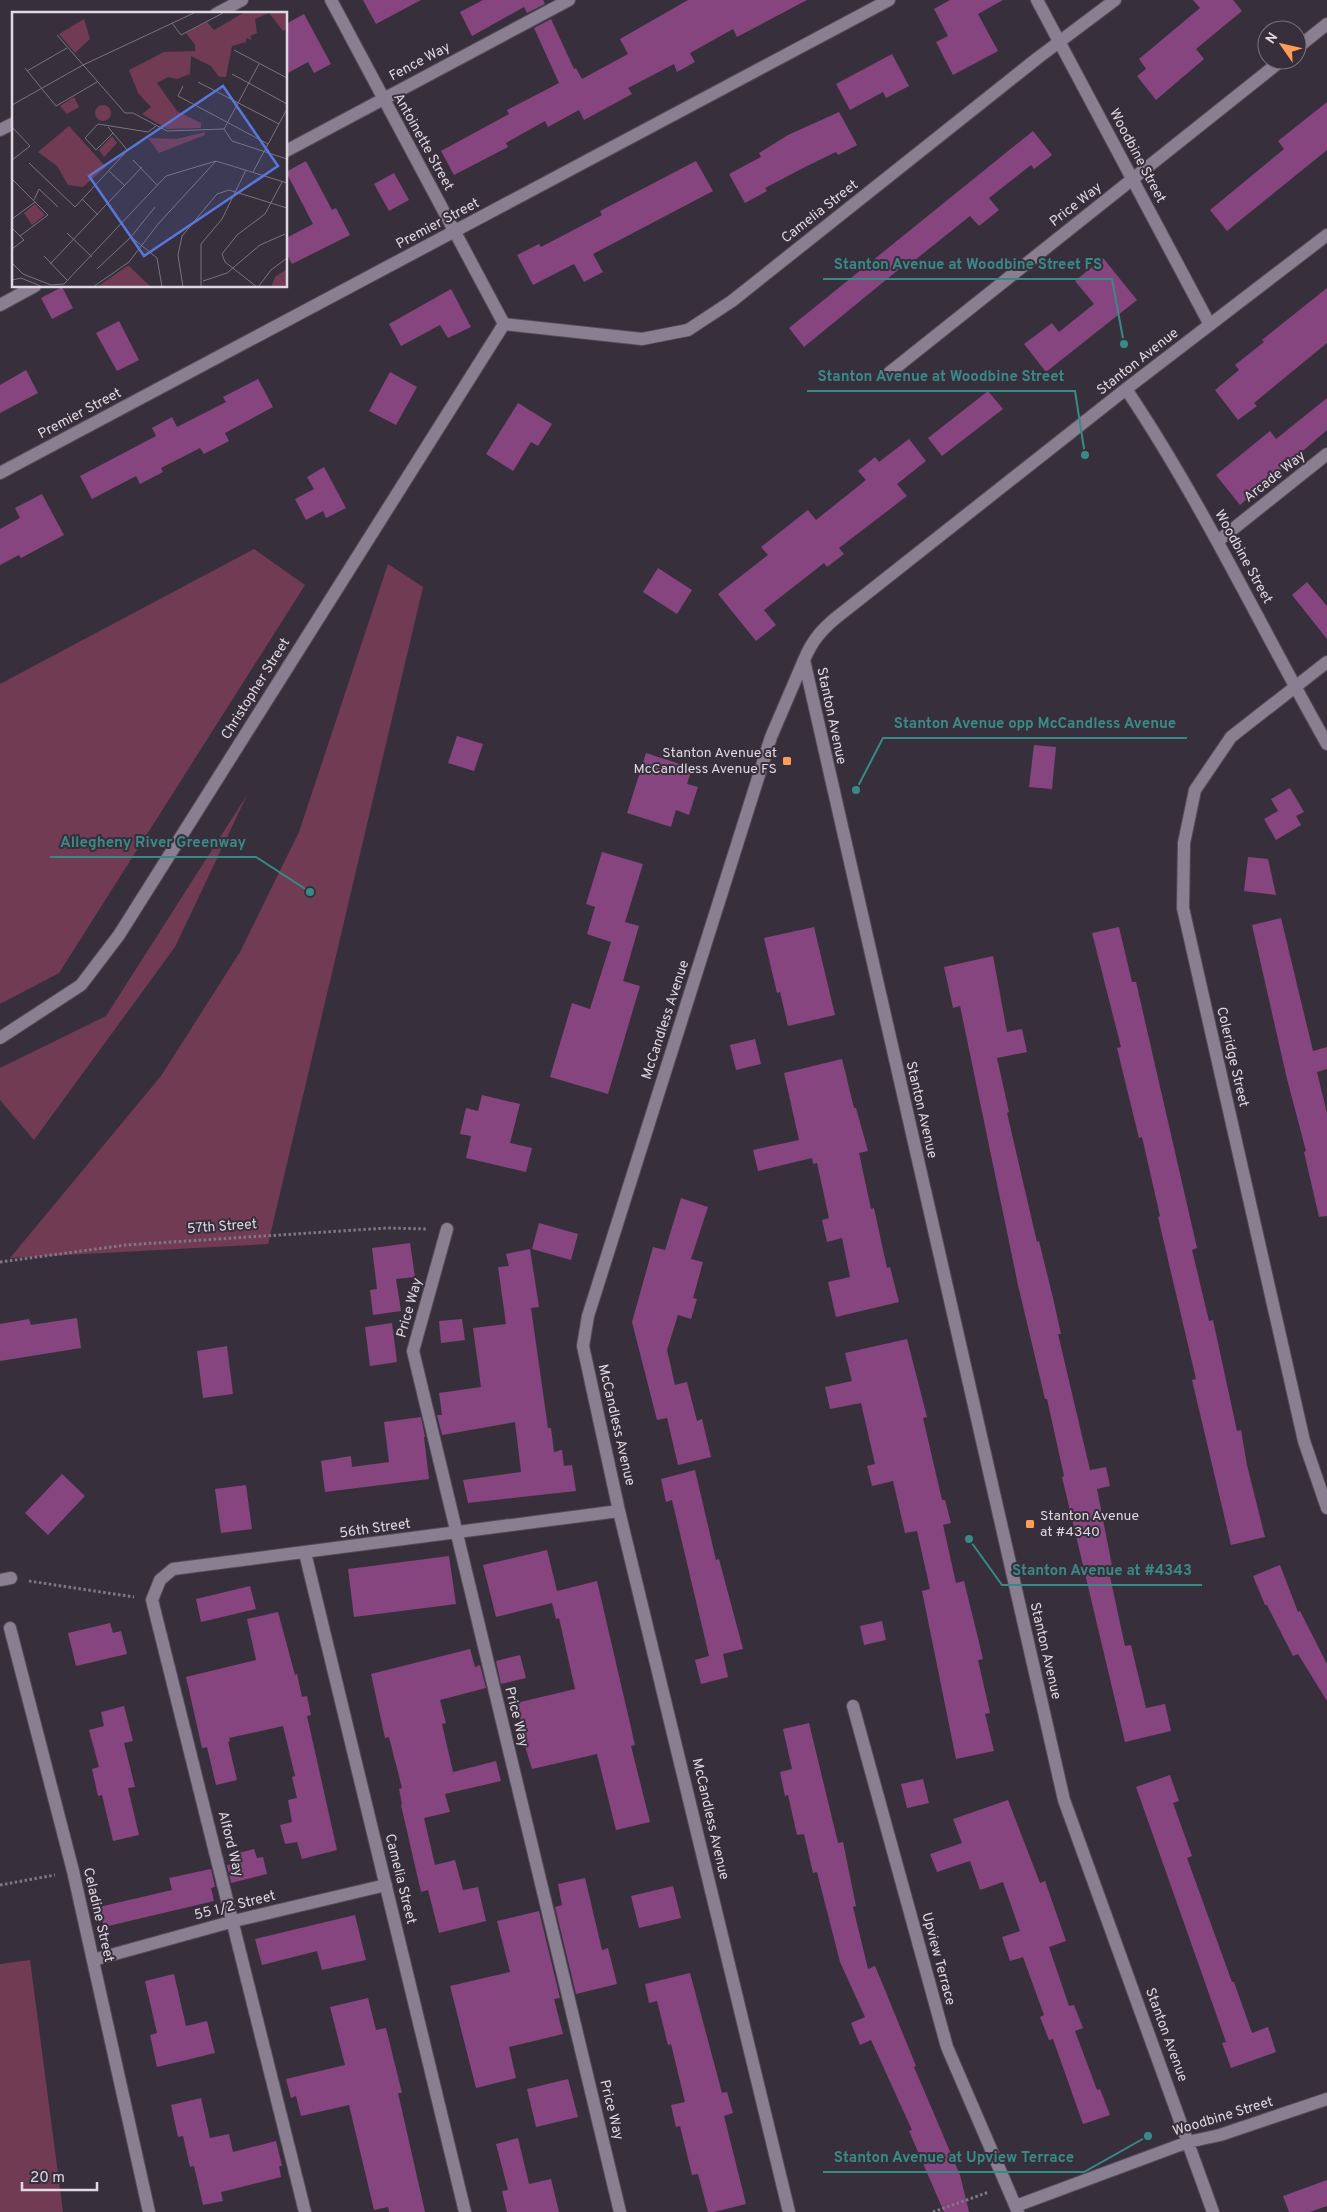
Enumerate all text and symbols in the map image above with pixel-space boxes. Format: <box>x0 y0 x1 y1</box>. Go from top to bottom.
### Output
inset map <box>12 12 288 288</box>
north arrow <box>1257 20 1307 70</box>
text: N <box>1263 30 1282 47</box>
street label: Fence Way <box>387 39 453 85</box>
street label: Antoinette Street <box>389 90 457 194</box>
street label: Woodbine Street <box>1105 106 1169 206</box>
street label: Camelia Street <box>778 177 862 247</box>
street label: Price Way <box>1047 179 1105 231</box>
street label: Premier Street <box>393 195 483 253</box>
callout: Stanton Avenue at Woodbine Street FS <box>823 249 1112 279</box>
text: Stanton Avenue at Woodbine Street FS <box>834 256 1102 275</box>
street label: Stanton Avenue <box>1094 325 1182 399</box>
callout: Stanton Avenue at Woodbine Street <box>807 361 1075 391</box>
text: Stanton Avenue at Woodbine Street <box>818 368 1065 387</box>
street label: Premier Street <box>35 385 125 443</box>
street label: Arcade Way <box>1241 448 1309 506</box>
street label: Woodbine Street <box>1210 507 1276 607</box>
street label: Christopher Street <box>218 635 294 743</box>
street label: Stanton Avenue <box>812 666 850 766</box>
callout: Stanton Avenue opp McCandless Avenue <box>883 708 1187 738</box>
text: Stanton Avenue opp McCandless Avenue <box>894 715 1176 734</box>
place label: Stanton Avenue at McCandless Avenue FS <box>633 745 777 778</box>
marker: Stanton Avenue at McCandless Avenue FS <box>781 755 793 767</box>
callout: Allegheny River Greenway <box>50 827 256 857</box>
text: Allegheny River Greenway <box>60 834 247 853</box>
street label: McCandless Avenue <box>639 958 693 1082</box>
street label: Coleridge Street <box>1212 1005 1252 1109</box>
street label: Stanton Avenue <box>902 1060 940 1160</box>
street label: 57th Street <box>186 1216 258 1238</box>
street label: Price Way <box>393 1276 427 1340</box>
street label: McCandless Avenue <box>594 1363 638 1487</box>
place label: Stanton Avenue at #4340 <box>1040 1508 1139 1541</box>
street label: 56th Street <box>338 1516 412 1542</box>
marker: Stanton Avenue at #4340 <box>1024 1518 1036 1530</box>
callout: Stanton Avenue at #4343 <box>1002 1555 1202 1585</box>
text: Stanton Avenue at #4343 <box>1012 1562 1192 1581</box>
street label: Stanton Avenue <box>1026 1601 1064 1701</box>
street label: Price Way <box>500 1685 532 1749</box>
street label: McCandless Avenue <box>688 1757 732 1881</box>
street label: Alford Way <box>214 1809 246 1879</box>
street label: Camelia Street <box>381 1832 419 1926</box>
street label: Celadine Street <box>79 1866 117 1964</box>
street label: 55 1/2 Street <box>193 1888 277 1924</box>
street label: Upview Terrace <box>917 1911 959 2007</box>
street label: Stanton Avenue <box>1141 1986 1191 2084</box>
street label: Price Way <box>595 2078 627 2142</box>
street label: Woodbine Street <box>1171 2094 1275 2140</box>
callout: Stanton Avenue at Upview Terrace <box>823 2142 1084 2172</box>
text: Stanton Avenue at Upview Terrace <box>834 2149 1074 2168</box>
scale bar <box>22 2160 98 2192</box>
text: 20 m <box>30 2169 65 2188</box>

